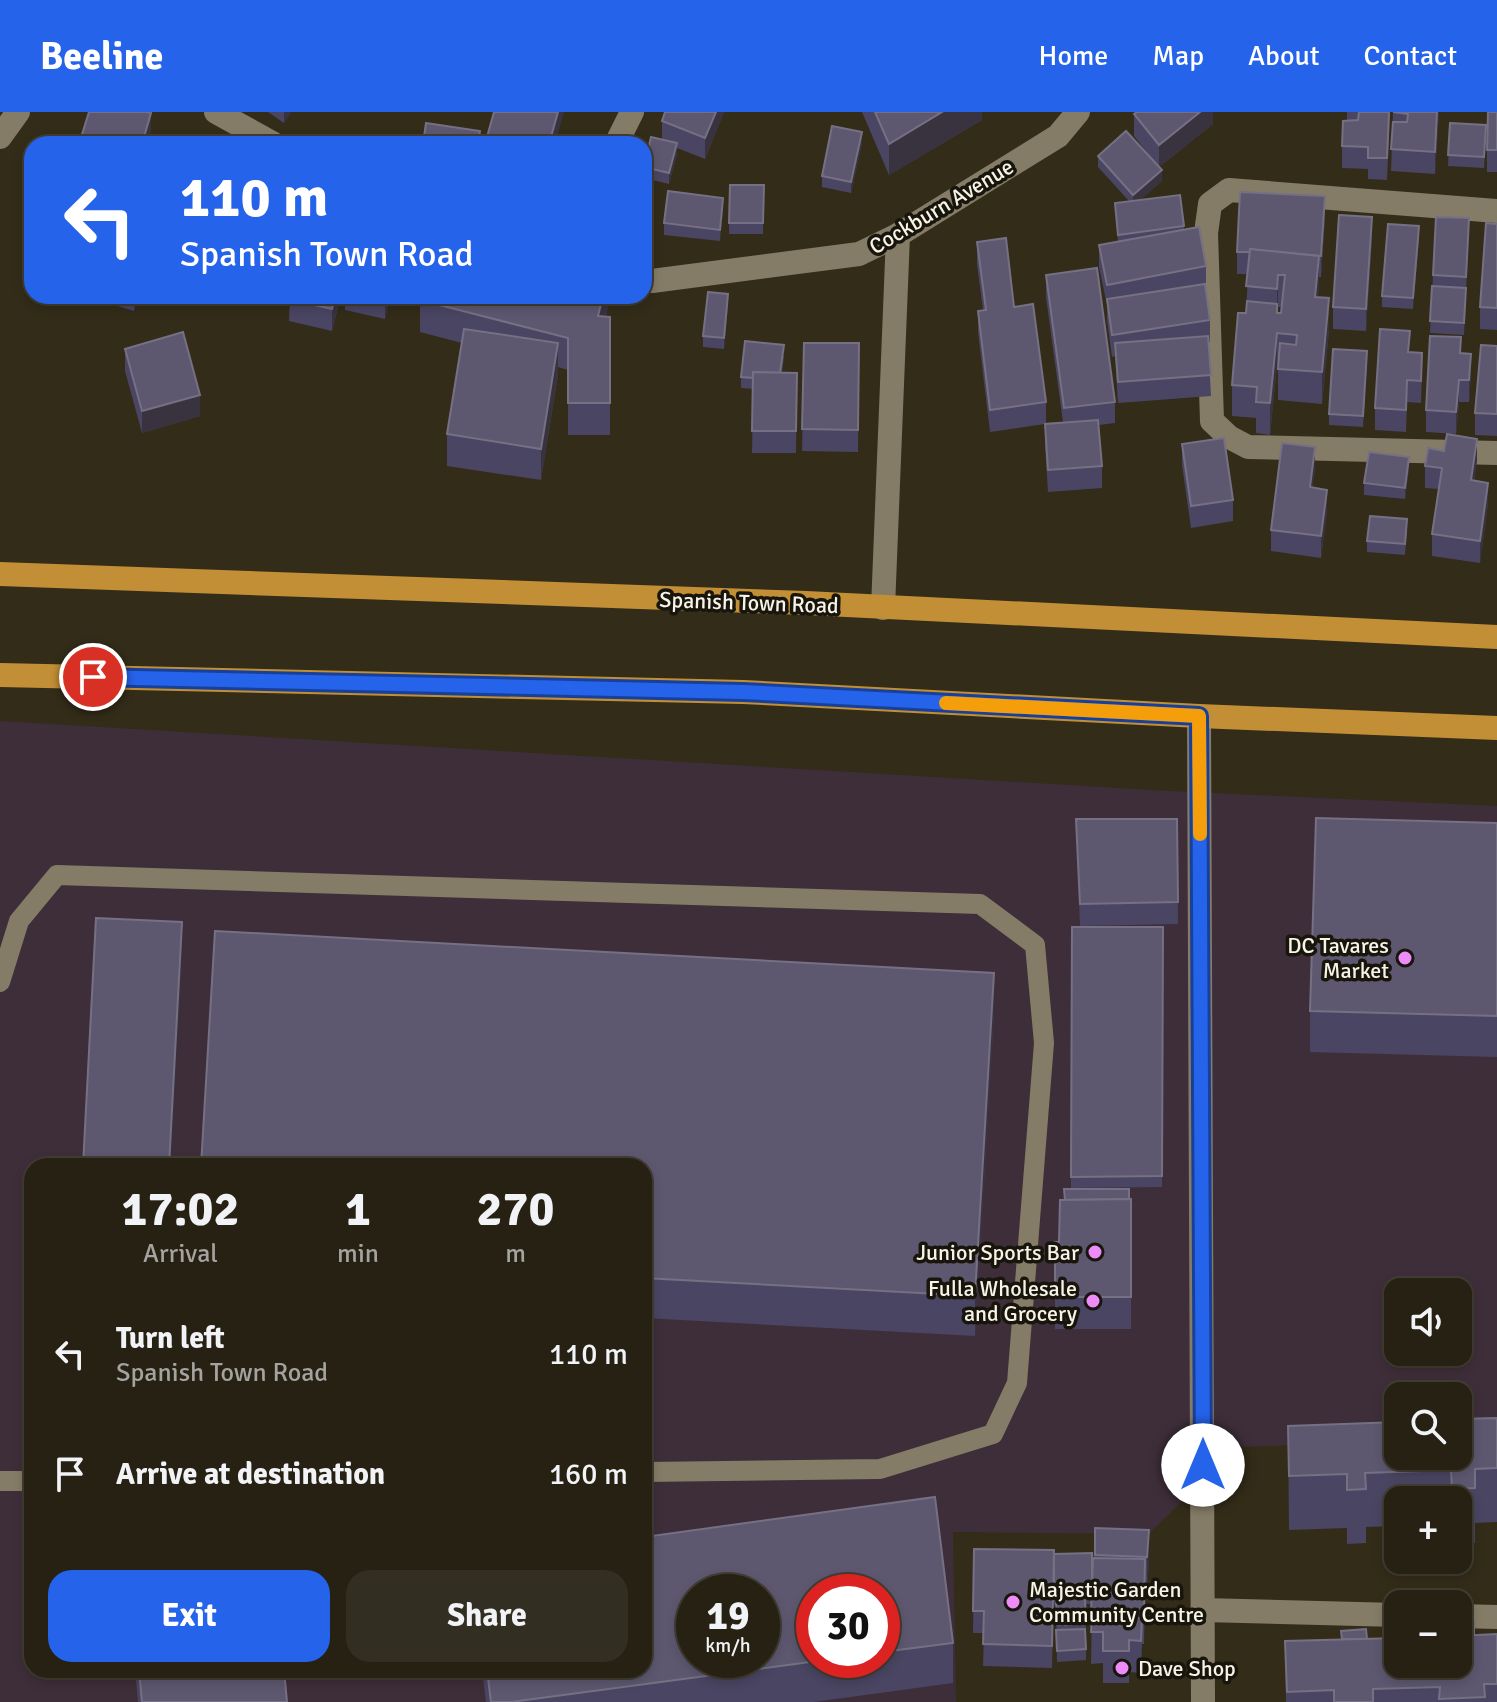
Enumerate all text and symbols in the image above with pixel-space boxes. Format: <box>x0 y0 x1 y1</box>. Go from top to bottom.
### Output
text: Beeline <box>40 33 163 80</box>
text: Home <box>1039 39 1108 73</box>
text: Map <box>1152 39 1204 73</box>
text: About <box>1248 39 1320 73</box>
text: Contact <box>1364 39 1457 73</box>
street label: Cockburn Avenue <box>864 153 1018 260</box>
text: 110 m <box>180 163 328 232</box>
icon: left <box>48 168 152 272</box>
text: Spanish Town Road <box>180 232 474 277</box>
street label: Spanish Town Road <box>659 586 839 619</box>
pin <box>59 643 127 711</box>
icon: arrive <box>71 655 115 699</box>
place label: DC Tavares Market <box>1287 932 1389 984</box>
marker: DC Tavares Market <box>1396 949 1414 967</box>
text: 17:02 <box>122 1180 239 1239</box>
text: 1 <box>345 1180 371 1239</box>
text: 270 <box>477 1180 554 1239</box>
text: Arrival <box>143 1238 218 1270</box>
text: min <box>337 1238 379 1270</box>
text: m <box>505 1238 526 1270</box>
place label: Junior Sports Bar <box>916 1239 1079 1266</box>
marker: Junior Sports Bar <box>1086 1243 1104 1261</box>
place label: Fulla Wholesale and Grocery <box>928 1275 1078 1327</box>
map controls <box>1384 1278 1472 1678</box>
button: sound <box>1384 1278 1472 1366</box>
marker: Fulla Wholesale and Grocery <box>1084 1292 1102 1310</box>
text: Turn left <box>116 1320 225 1357</box>
icon: left <box>48 1332 92 1376</box>
text: 110 m <box>549 1336 628 1373</box>
text: Spanish Town Road <box>116 1357 328 1389</box>
button: search <box>1384 1382 1472 1470</box>
position arrow <box>1161 1423 1245 1507</box>
icon: arrive <box>48 1452 92 1496</box>
text: Arrive at destination <box>116 1456 385 1493</box>
text: 160 m <box>549 1456 628 1493</box>
button: + <box>1384 1486 1472 1574</box>
button: Exit <box>48 1570 330 1662</box>
button: Share <box>346 1570 628 1662</box>
speed limit sign: 30 <box>796 1574 900 1678</box>
place label: Majestic Garden Community Centre <box>1029 1576 1204 1628</box>
button: − <box>1384 1590 1472 1678</box>
text: 19 <box>706 1591 750 1641</box>
marker: Majestic Garden Community Centre <box>1004 1593 1022 1611</box>
text: km/h <box>705 1633 751 1658</box>
place label: Dave Shop <box>1138 1655 1236 1682</box>
marker: Dave Shop <box>1113 1659 1131 1677</box>

